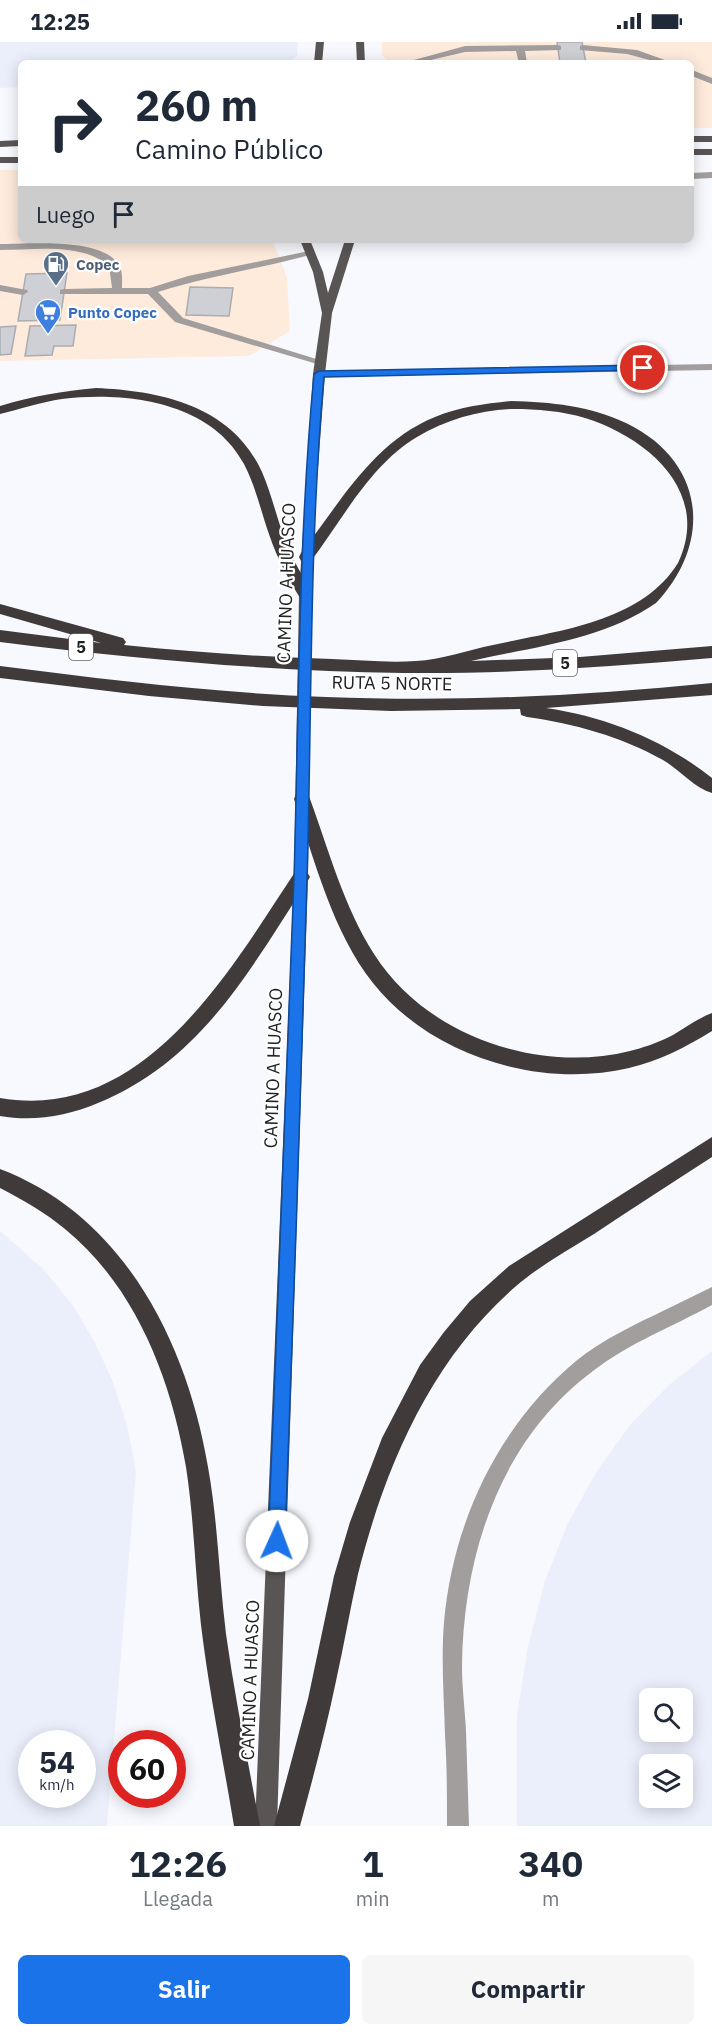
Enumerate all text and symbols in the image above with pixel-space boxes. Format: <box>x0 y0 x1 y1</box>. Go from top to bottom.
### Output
text: 12:25 <box>30 7 90 36</box>
text: 260 m <box>135 78 258 133</box>
icon: right <box>36 84 114 162</box>
text: Camino Público <box>135 131 323 166</box>
icon: arrive <box>107 198 140 231</box>
text: Luego <box>36 200 95 229</box>
fuel station icon: Copec <box>41 249 71 287</box>
place label: Copec <box>76 255 120 274</box>
supermarket icon: Punto Copec <box>33 297 63 335</box>
place label: Punto Copec <box>68 303 157 322</box>
pin <box>617 342 668 393</box>
icon: arrive <box>626 351 659 384</box>
street label: CAMINO A HUASCO <box>272 502 300 664</box>
road number: 5 <box>69 634 93 660</box>
road number: 5 <box>553 650 577 676</box>
street label: RUTA 5 NORTE <box>331 670 453 696</box>
street label: CAMINO A HUASCO <box>259 987 287 1149</box>
position arrow <box>245 1509 309 1573</box>
street label: CAMINO A HUASCO <box>236 1599 264 1761</box>
map controls <box>639 1688 693 1808</box>
button: search <box>639 1688 693 1742</box>
speed limit sign: 60 <box>108 1730 186 1808</box>
text: 54 <box>39 1742 75 1781</box>
button: layers <box>639 1754 693 1808</box>
text: km/h <box>39 1775 75 1794</box>
text: 12:26 <box>129 1840 227 1887</box>
text: 1 <box>362 1840 384 1887</box>
text: 340 <box>518 1840 583 1887</box>
text: Llegada <box>143 1885 213 1912</box>
text: min <box>356 1885 390 1912</box>
text: m <box>542 1885 560 1912</box>
button: Salir <box>18 1955 350 2024</box>
button: Compartir <box>362 1955 694 2024</box>

